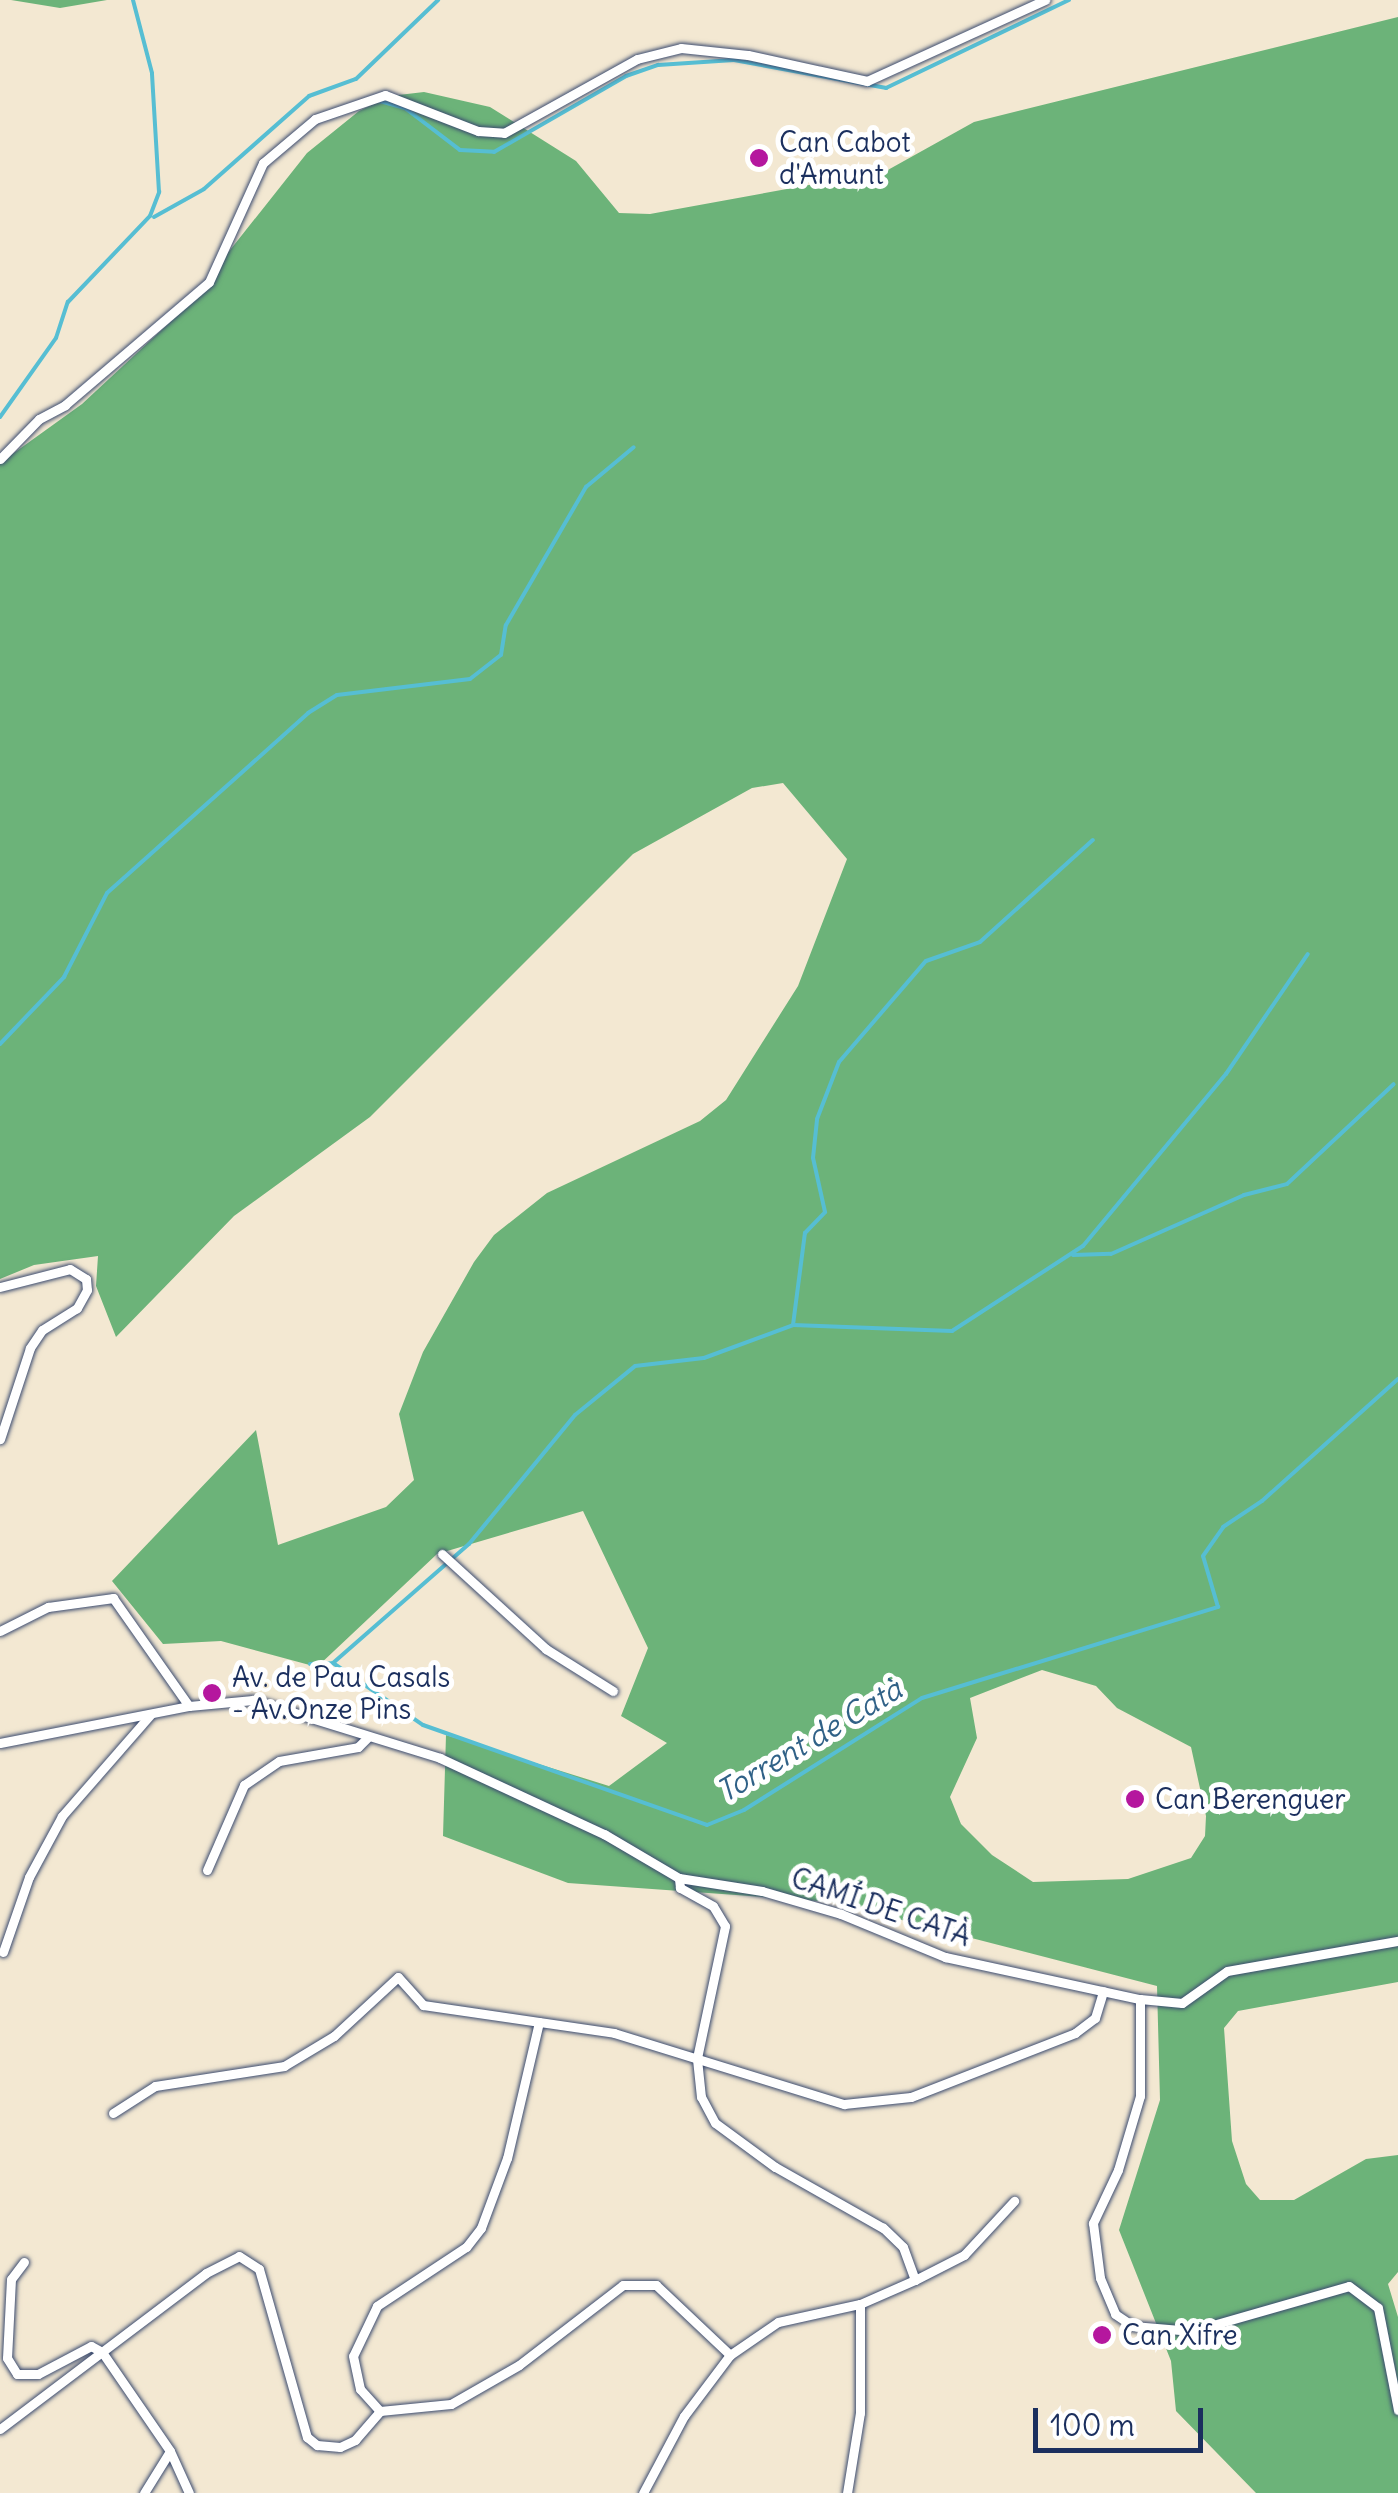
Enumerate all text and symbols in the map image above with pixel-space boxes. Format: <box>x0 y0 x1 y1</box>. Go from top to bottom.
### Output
place label: Can Cabot d'Amunt <box>779 125 911 191</box>
marker: Can Cabot d'Amunt <box>748 147 770 169</box>
place label: Av. de Pau Casals - Av.Onze Pins <box>232 1660 450 1726</box>
water label: Torrent de Catà <box>710 1671 908 1809</box>
marker: Av. de Pau Casals - Av.Onze Pins <box>201 1682 223 1704</box>
place label: Can Berenguer <box>1155 1782 1346 1816</box>
marker: Can Berenguer <box>1124 1788 1146 1810</box>
street label: CAMÍ DE CATÀ <box>787 1861 975 1953</box>
place label: Can Xifre <box>1122 2318 1238 2352</box>
marker: Can Xifre <box>1091 2324 1113 2346</box>
scale bar <box>1038 2388 1208 2450</box>
text: 100 m <box>1050 2406 1135 2444</box>

